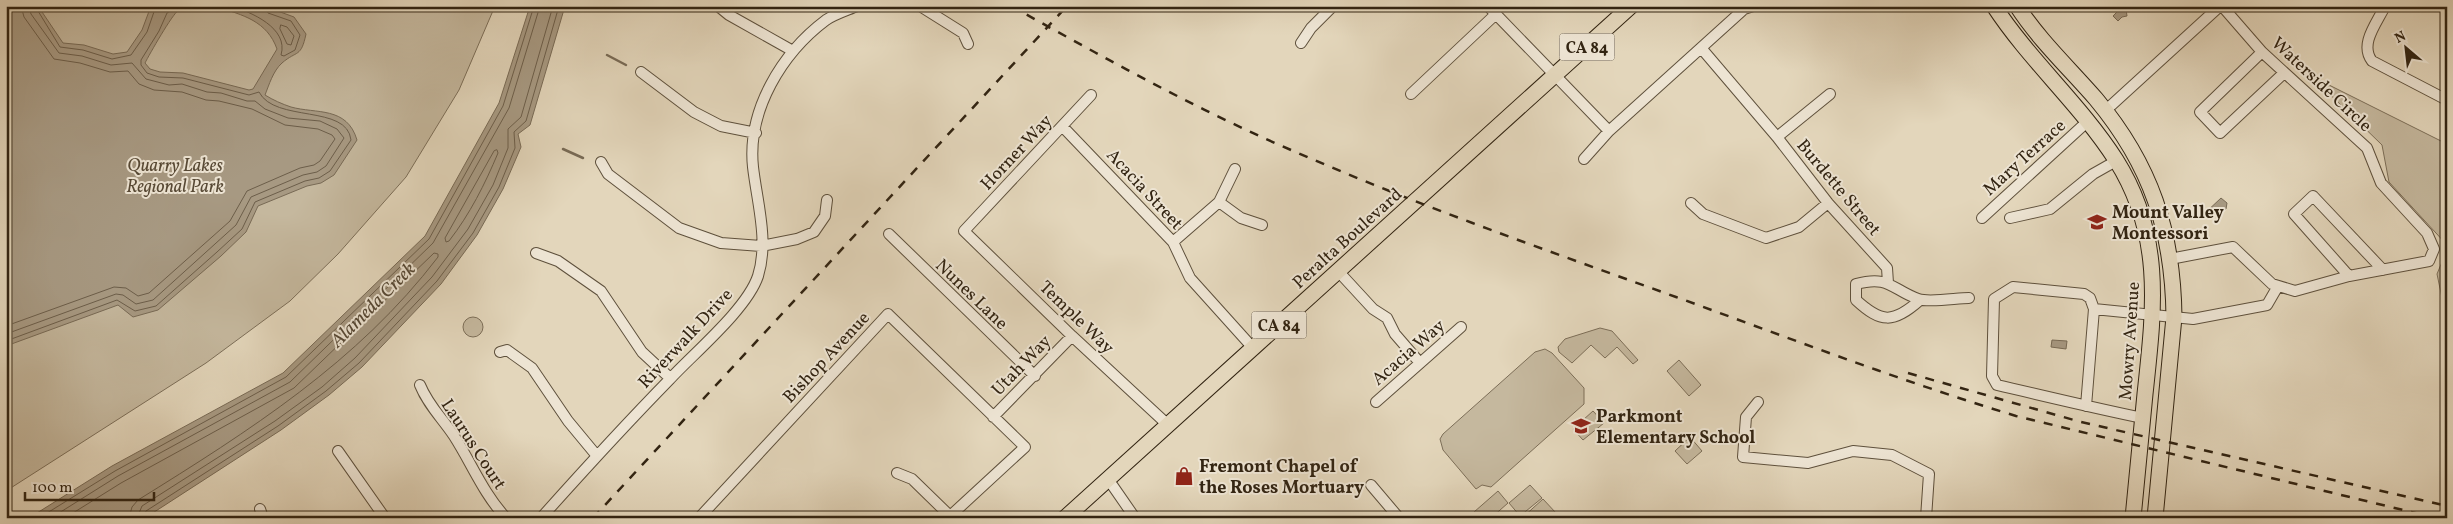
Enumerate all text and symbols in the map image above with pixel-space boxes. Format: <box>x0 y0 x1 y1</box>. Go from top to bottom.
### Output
north arrow <box>2380 22 2430 72</box>
text: N <box>2392 27 2410 49</box>
street label: Waterside Circle <box>2265 32 2377 138</box>
road number: CA 84 <box>1560 34 1614 61</box>
street label: Horner Way <box>975 109 1059 196</box>
street label: Mary Terrace <box>1978 114 2072 202</box>
street label: Burdette Street <box>1790 134 1886 242</box>
street label: Acacia Street <box>1100 144 1188 236</box>
park label: Quarry Lakes Regional Park <box>126 154 224 200</box>
street label: Peralta Boulevard <box>1288 183 1408 295</box>
place label: Mount Valley Montessori <box>2112 201 2224 247</box>
school or university icon: Mount Valley Montessori <box>2086 211 2108 233</box>
street label: Nunes Lane <box>929 254 1013 336</box>
water label: Alameda Creek <box>324 257 422 354</box>
street label: Temple Way <box>1033 276 1119 361</box>
street label: Mowry Avenue <box>2114 281 2147 401</box>
street label: Riverwalk Drive <box>633 283 739 395</box>
street label: Bishop Avenue <box>778 307 876 409</box>
road number: CA 84 <box>1252 312 1306 338</box>
street label: Acacia Way <box>1367 314 1451 392</box>
street label: Utah Way <box>987 330 1058 402</box>
street label: Laurus Court <box>434 395 511 495</box>
place label: Parkmont Elementary School <box>1596 405 1756 451</box>
school or university icon: Parkmont Elementary School <box>1570 415 1592 437</box>
place label: Fremont Chapel of the Roses Mortuary <box>1199 455 1364 501</box>
shop icon: Fremont Chapel of the Roses Mortuary <box>1173 465 1195 487</box>
scale bar <box>25 469 154 501</box>
text: 100 m <box>32 478 72 499</box>

